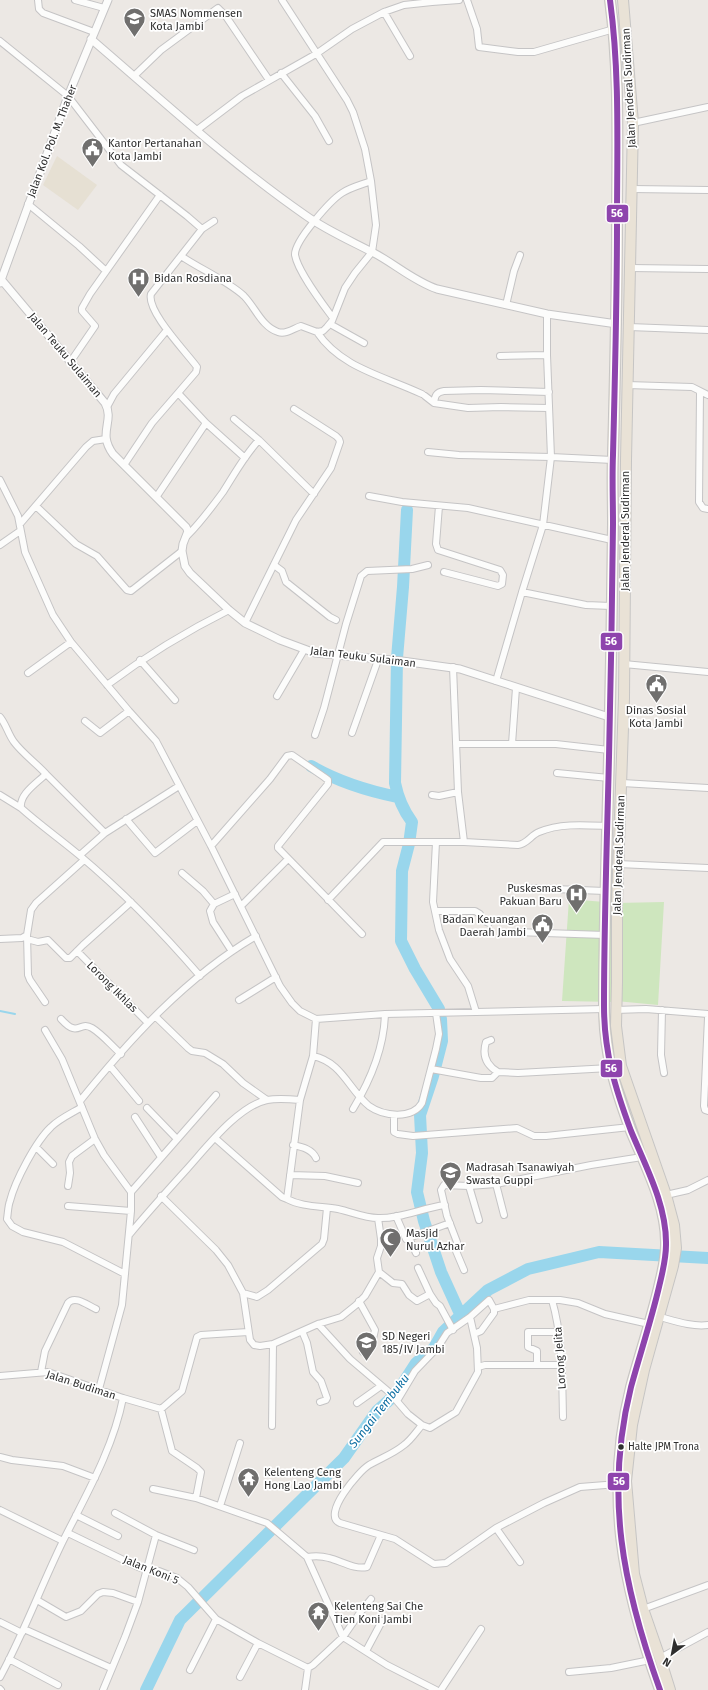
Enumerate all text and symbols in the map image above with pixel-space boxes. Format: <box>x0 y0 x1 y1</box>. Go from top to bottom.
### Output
school or university icon: SMAS Nommensen Kota Jambi <box>121 6 147 39</box>
place label: SMAS Nommensen Kota Jambi <box>150 7 242 33</box>
street label: Jalan Jenderal Sudirman <box>619 28 639 148</box>
street label: Jalan Kol. Pol. M. Thaher <box>25 82 80 199</box>
public building icon: Kantor Pertanahan Kota Jambi <box>80 136 106 169</box>
place label: Kantor Pertanahan Kota Jambi <box>108 137 202 163</box>
line badge: 56 <box>606 204 629 223</box>
text: 56 <box>611 207 623 220</box>
hospital icon: Bidan Rosdiana <box>126 265 152 298</box>
place label: Bidan Rosdiana <box>154 272 232 285</box>
street label: Jalan Teuku Sulaiman <box>26 310 104 400</box>
street label: Jalan Jenderal Sudirman <box>619 471 632 591</box>
line badge: 56 <box>600 632 623 651</box>
text: 56 <box>605 635 617 648</box>
street label: Jalan Teuku Sulaiman <box>309 644 417 670</box>
public building icon: Dinas Sosial Kota Jambi <box>643 671 669 704</box>
place label: Dinas Sosial Kota Jambi <box>626 704 686 730</box>
street label: Jalan Jenderal Sudirman <box>610 795 628 915</box>
hospital icon: Puskesmas Pakuan Baru <box>564 881 590 914</box>
place label: Puskesmas Pakuan Baru <box>500 882 562 908</box>
public building icon: Badan Keuangan Daerah Jambi <box>529 912 555 945</box>
place label: Badan Keuangan Daerah Jambi <box>442 913 526 939</box>
street label: Lorong Ikhlas <box>84 959 140 1015</box>
line badge: 56 <box>600 1059 623 1078</box>
text: 56 <box>605 1062 617 1075</box>
school or university icon: Madrasah Tsanawiyah Swasta Guppi <box>437 1160 463 1193</box>
place label: Madrasah Tsanawiyah Swasta Guppi <box>466 1161 574 1187</box>
mosque icon: Masjid Nurul Azhar <box>377 1226 403 1259</box>
place label: Masjid Nurul Azhar <box>406 1227 465 1253</box>
street label: Lorong Jelita <box>551 1326 569 1390</box>
school or university icon: SD Negeri 185/IV Jambi <box>353 1329 379 1362</box>
place label: SD Negeri 185/IV Jambi <box>382 1330 445 1356</box>
street label: Jalan Budiman <box>45 1368 117 1402</box>
water label: Sungai Tembuku <box>345 1371 412 1451</box>
place label: Halte JPM Trona <box>628 1441 699 1453</box>
marker: Halte JPM Trona <box>616 1442 626 1452</box>
temple icon: Kelenteng Ceng Hong Lao Jambi <box>235 1465 261 1498</box>
place label: Kelenteng Ceng Hong Lao Jambi <box>264 1466 342 1492</box>
line badge: 56 <box>607 1472 630 1491</box>
text: 56 <box>613 1475 625 1488</box>
street label: Jalan Koni 5 <box>121 1553 181 1587</box>
temple icon: Kelenteng Sai Che Tien Koni Jambi <box>305 1599 331 1632</box>
place label: Kelenteng Sai Che Tien Koni Jambi <box>334 1600 423 1626</box>
north arrow <box>652 1634 692 1674</box>
text: N <box>660 1655 674 1670</box>

